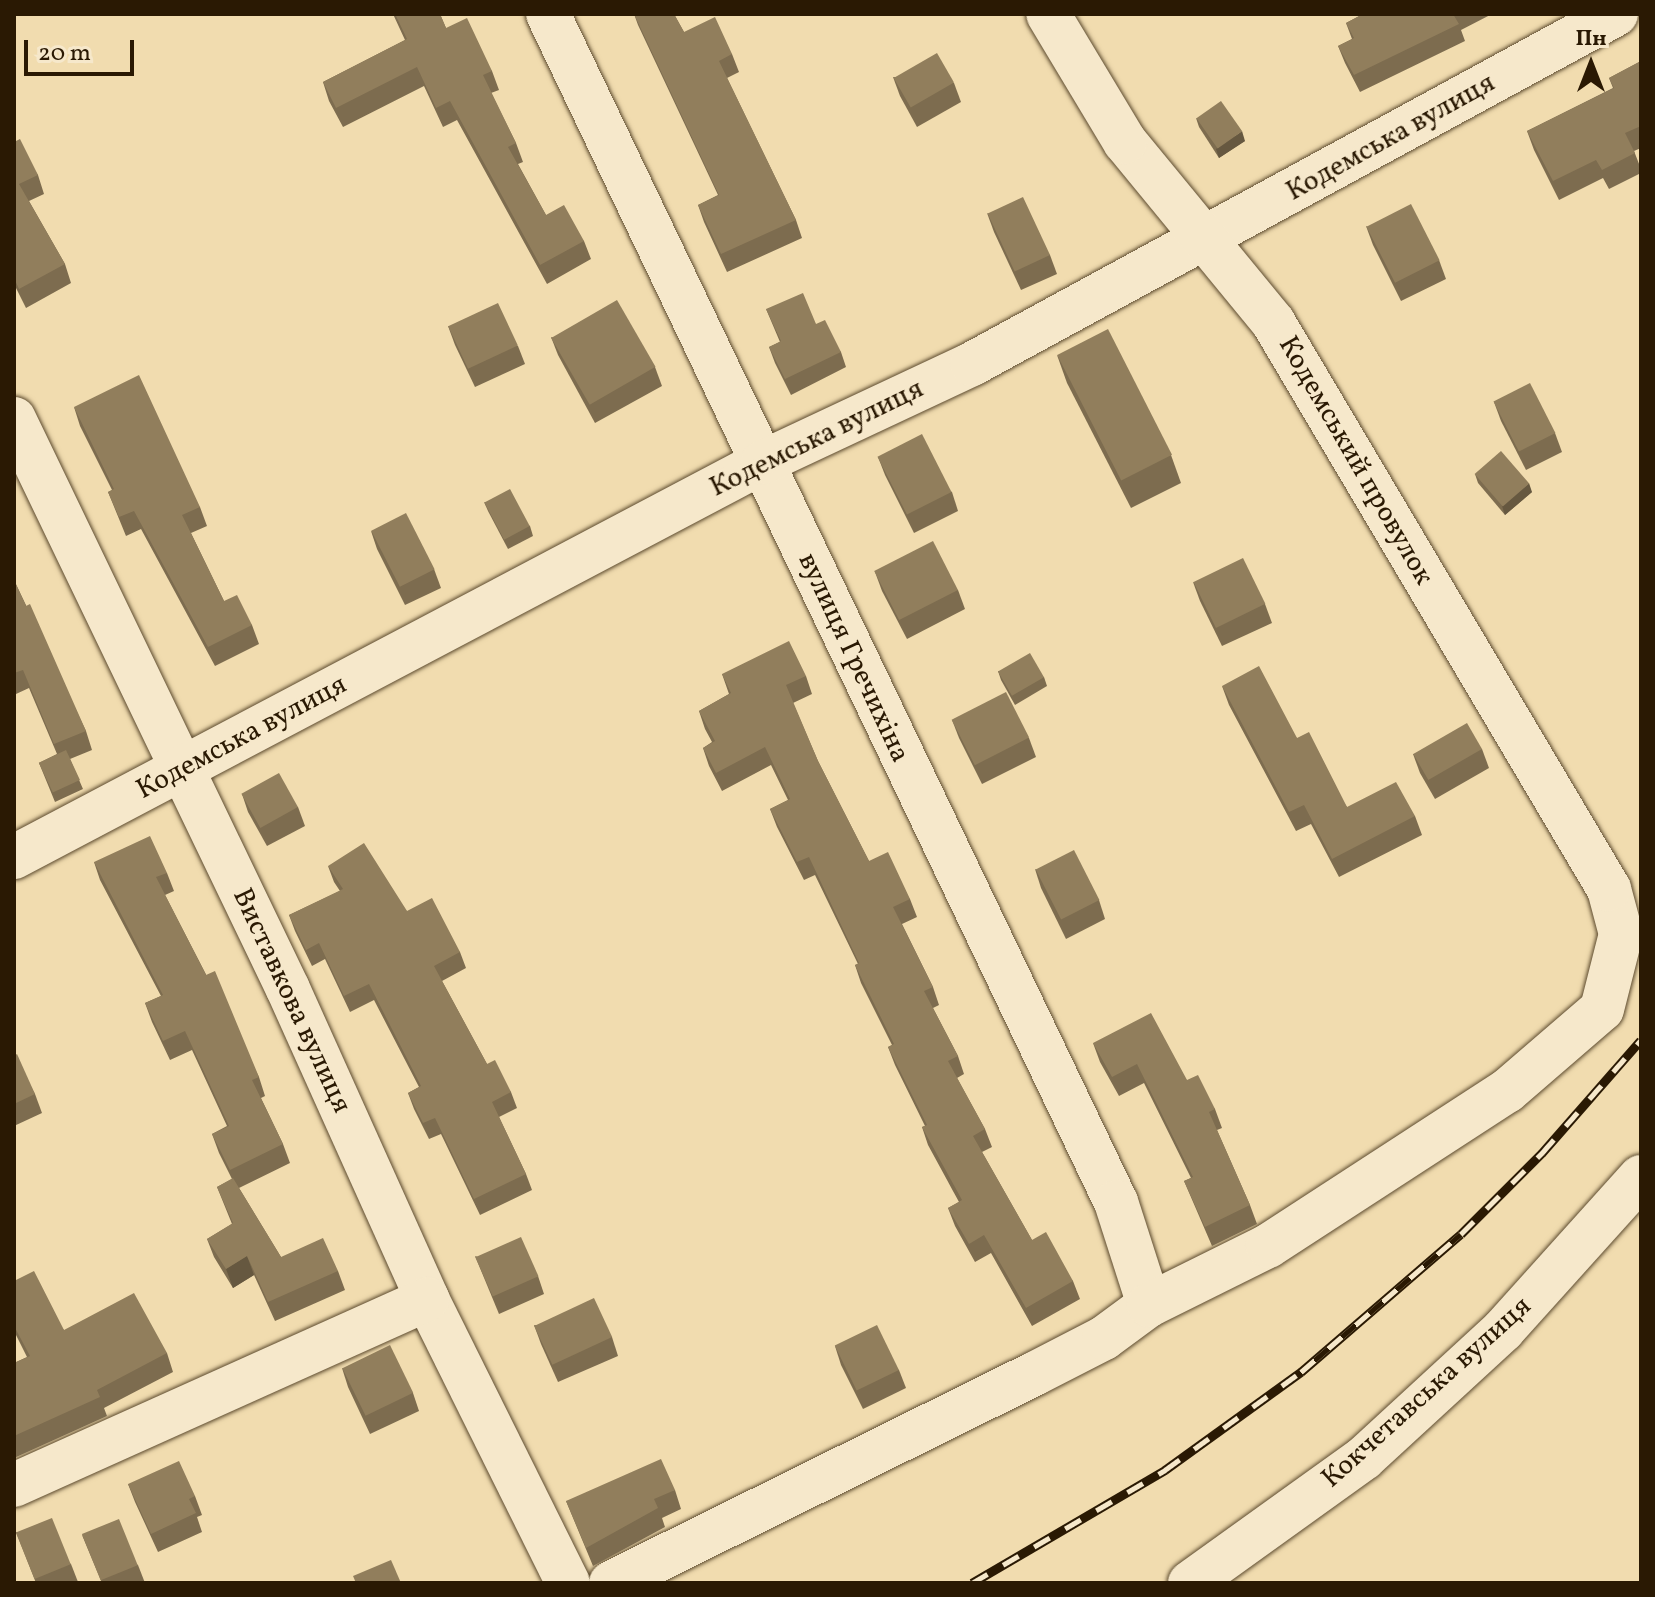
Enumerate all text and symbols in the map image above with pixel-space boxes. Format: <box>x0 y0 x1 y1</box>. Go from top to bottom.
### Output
scale bar <box>28 24 138 74</box>
north arrow <box>1551 24 1631 104</box>
text: Пн <box>1575 24 1607 55</box>
text: 20 m <box>38 37 91 71</box>
street label: Кодемська вулиця <box>1281 67 1501 209</box>
street label: Кодемський провулок <box>1270 331 1440 591</box>
street label: Кодемська вулиця <box>705 373 929 505</box>
street label: вулиця Гречихіна <box>790 548 916 768</box>
street label: Кодемська вулиця <box>131 668 353 808</box>
street label: Виставкова вулиця <box>224 883 358 1119</box>
street label: Кокчетавська вулиця <box>1315 1290 1539 1496</box>

